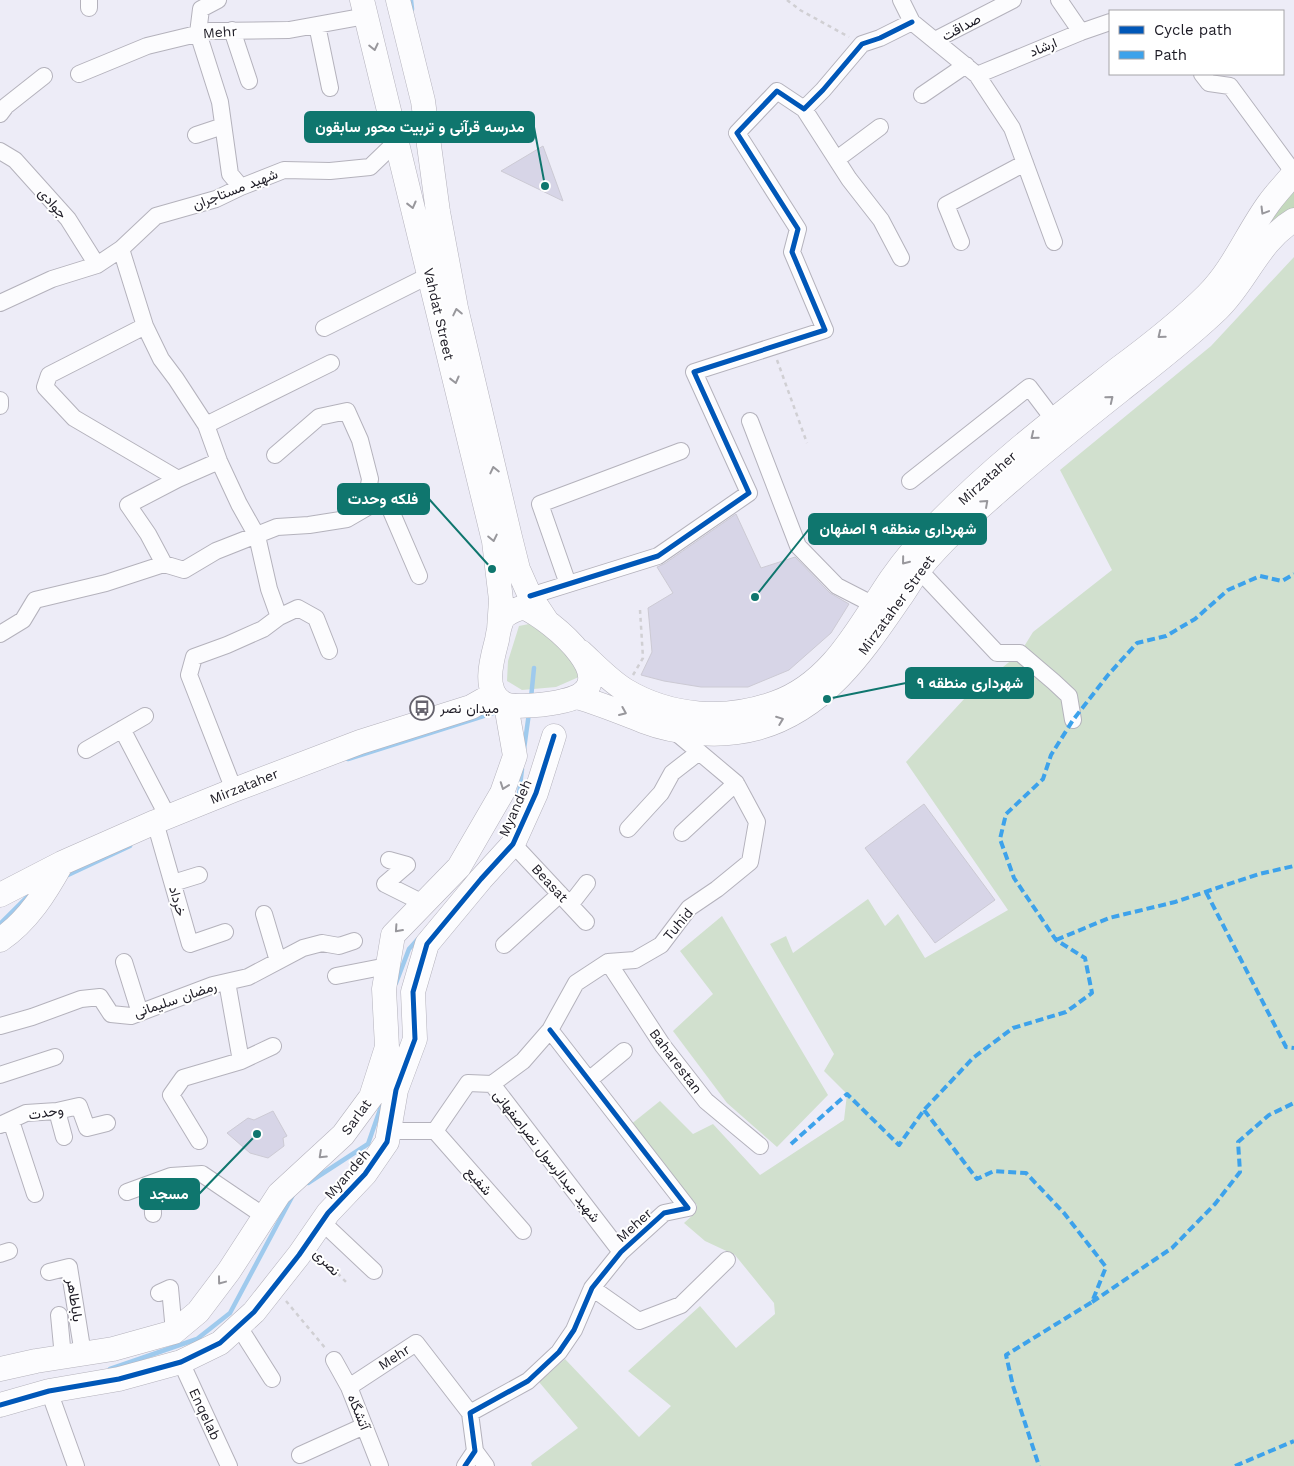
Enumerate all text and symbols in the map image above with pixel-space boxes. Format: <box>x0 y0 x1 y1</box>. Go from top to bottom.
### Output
street label: صداقت <box>939 10 983 44</box>
legend <box>1109 10 1284 75</box>
text: Cycle path <box>1154 21 1232 39</box>
street label: Mehr <box>202 23 238 41</box>
street label: ارشاد <box>1027 34 1060 61</box>
one-way arrow <box>368 43 379 52</box>
text: Path <box>1154 46 1187 64</box>
callout: مدرسه قرآنی و تربیت محور سابقون <box>305 112 534 142</box>
text: مدرسه قرآنی و تربیت محور سابقون <box>315 118 525 136</box>
street label: شهید مستاجران <box>190 165 280 214</box>
street label: جوادی <box>35 184 71 222</box>
one-way arrow <box>406 201 417 210</box>
one-way arrow <box>1260 206 1270 215</box>
street label: Vahdat Street <box>421 266 457 362</box>
one-way arrow <box>453 307 463 316</box>
one-way arrow <box>1158 330 1167 338</box>
one-way arrow <box>449 376 460 385</box>
one-way arrow <box>1104 396 1113 404</box>
one-way arrow <box>1031 431 1040 439</box>
street label: Mirzataher <box>955 448 1020 508</box>
one-way arrow <box>489 466 500 475</box>
callout: فلکه وحدت <box>338 484 429 514</box>
text: فلکه وحدت <box>348 490 418 508</box>
one-way arrow <box>980 500 989 509</box>
callout: شهرداری منطقه ۹ اصفهان <box>809 514 986 544</box>
text: شهرداری منطقه ۹ اصفهان <box>819 520 977 538</box>
one-way arrow <box>487 534 498 542</box>
street label: Mirzataher Street <box>854 552 938 658</box>
one-way arrow <box>902 555 910 564</box>
callout: شهرداری منطقه ۹ <box>906 668 1033 698</box>
text: شهرداری منطقه ۹ <box>917 674 1023 692</box>
bus stop icon: میدان نصر <box>409 695 435 721</box>
place label: میدان نصر <box>439 700 499 717</box>
one-way arrow <box>618 706 627 717</box>
one-way arrow <box>775 716 784 726</box>
street label: Mirzataher <box>207 765 281 807</box>
street label: Myandeh <box>495 777 535 839</box>
one-way arrow <box>500 781 510 790</box>
street label: Beasat <box>528 861 572 905</box>
street label: خرداد <box>165 884 190 918</box>
street label: Tuhid <box>660 905 696 943</box>
one-way arrow <box>395 923 404 932</box>
street label: رمضان سلیمانی <box>132 977 219 1022</box>
street label: Baharestan <box>646 1025 706 1097</box>
street label: شهید عبدالرسول نصراصفهانی <box>489 1087 604 1227</box>
street label: Sarlat <box>338 1096 374 1138</box>
street label: وحدت <box>27 1101 65 1124</box>
street label: Myandeh <box>321 1146 373 1202</box>
one-way arrow <box>318 1149 327 1158</box>
street label: شفیع <box>460 1164 496 1200</box>
callout: مسجد <box>140 1179 199 1209</box>
text: مسجد <box>149 1185 189 1203</box>
street label: Meher <box>613 1205 655 1245</box>
street label: نصری <box>310 1245 344 1280</box>
one-way arrow <box>218 1275 227 1285</box>
street label: باباطاهر <box>63 1276 86 1323</box>
street label: Mehr <box>375 1341 413 1373</box>
street label: Enqelab <box>186 1385 224 1443</box>
street label: آتشگاه <box>345 1392 374 1434</box>

